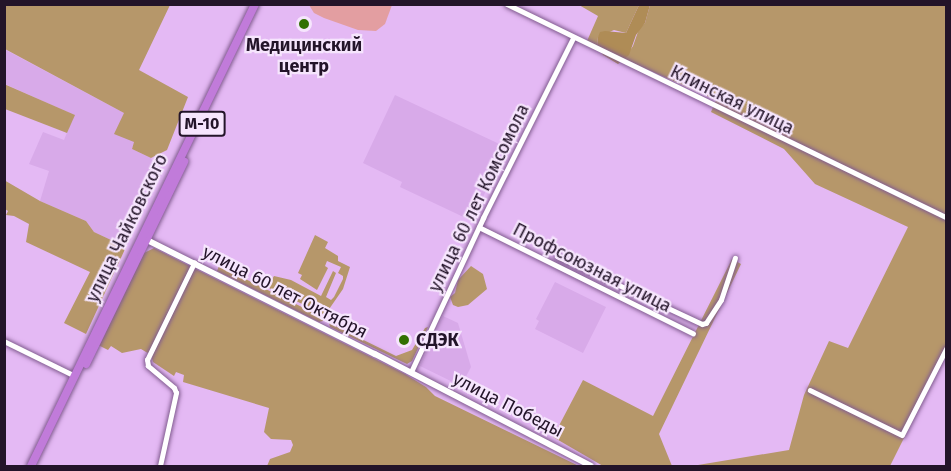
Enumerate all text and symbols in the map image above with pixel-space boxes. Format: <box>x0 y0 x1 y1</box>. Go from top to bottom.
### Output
marker: Медицинский центр <box>295 15 313 33</box>
place label: Медицинский центр <box>246 35 362 78</box>
street label: Клинская улица <box>667 61 797 139</box>
street label: улица 60 лет Комсомола <box>424 101 534 295</box>
road number: М-10 <box>178 111 226 137</box>
street label: улица Чайковского <box>82 150 172 306</box>
street label: Профсоюзная улица <box>509 219 675 317</box>
street label: улица 60 лет Октября <box>199 241 371 343</box>
place label: СДЭК <box>416 329 459 351</box>
marker: СДЭК <box>397 333 411 347</box>
street label: улица Победы <box>449 368 567 442</box>

